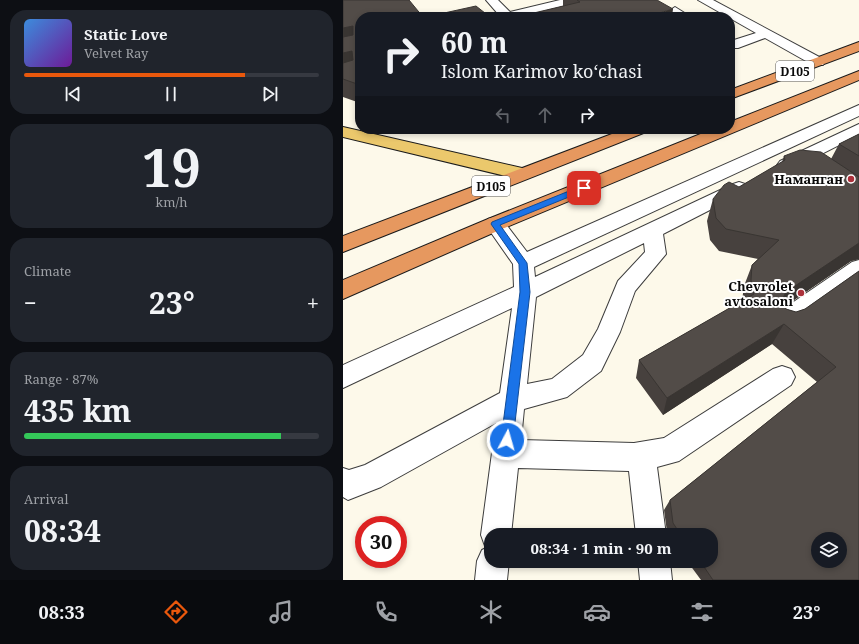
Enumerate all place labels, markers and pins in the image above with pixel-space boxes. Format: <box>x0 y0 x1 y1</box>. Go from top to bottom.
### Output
place label: Наманган <box>774 170 843 188</box>
pin <box>567 171 601 205</box>
marker: Наманган <box>846 174 856 184</box>
place label: Chevrolet avtosaloni <box>724 277 793 310</box>
marker: Chevrolet avtosaloni <box>796 288 806 298</box>

